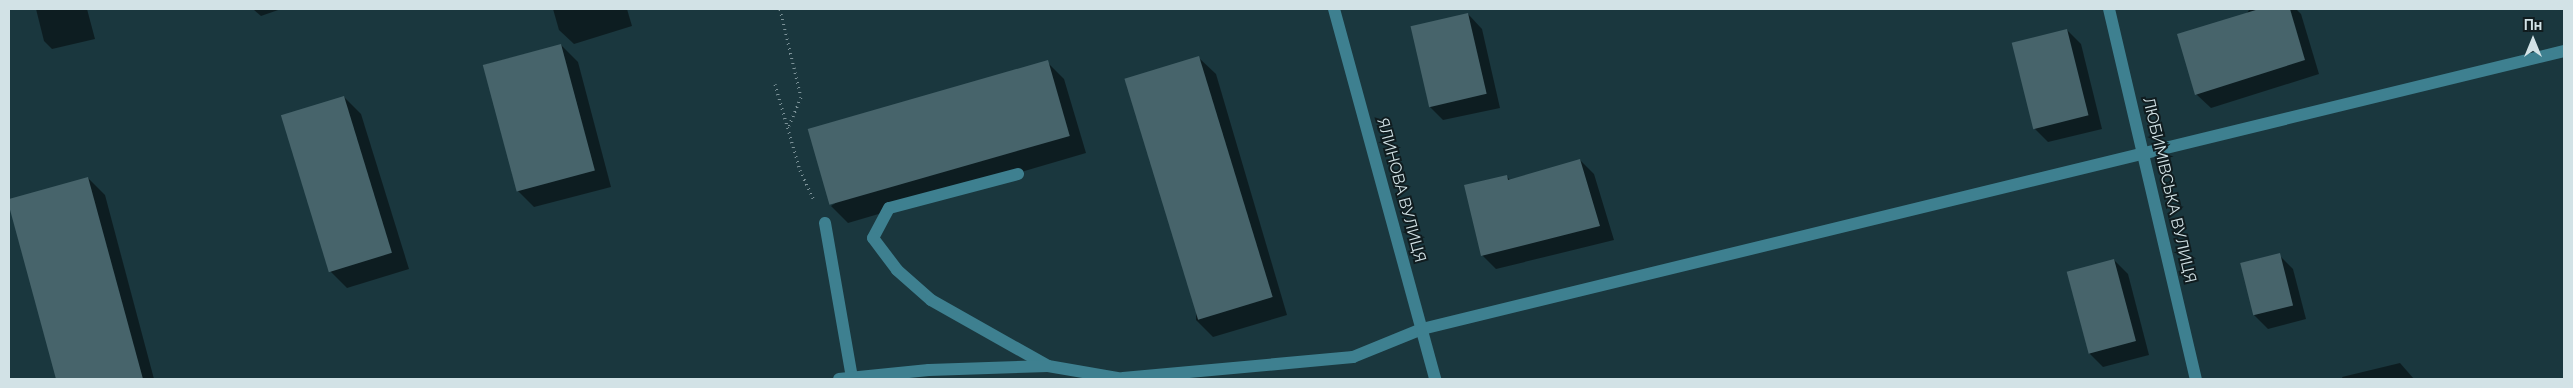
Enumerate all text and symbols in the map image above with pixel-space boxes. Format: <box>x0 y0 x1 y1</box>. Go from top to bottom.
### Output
north arrow <box>2508 15 2558 65</box>
text: Пн <box>2524 17 2542 33</box>
street label: ЛЮБИМІВСЬКА ВУЛИЦЯ <box>2138 95 2200 285</box>
street label: ЯЛИНОВА ВУЛИЦЯ <box>1372 115 1430 265</box>

